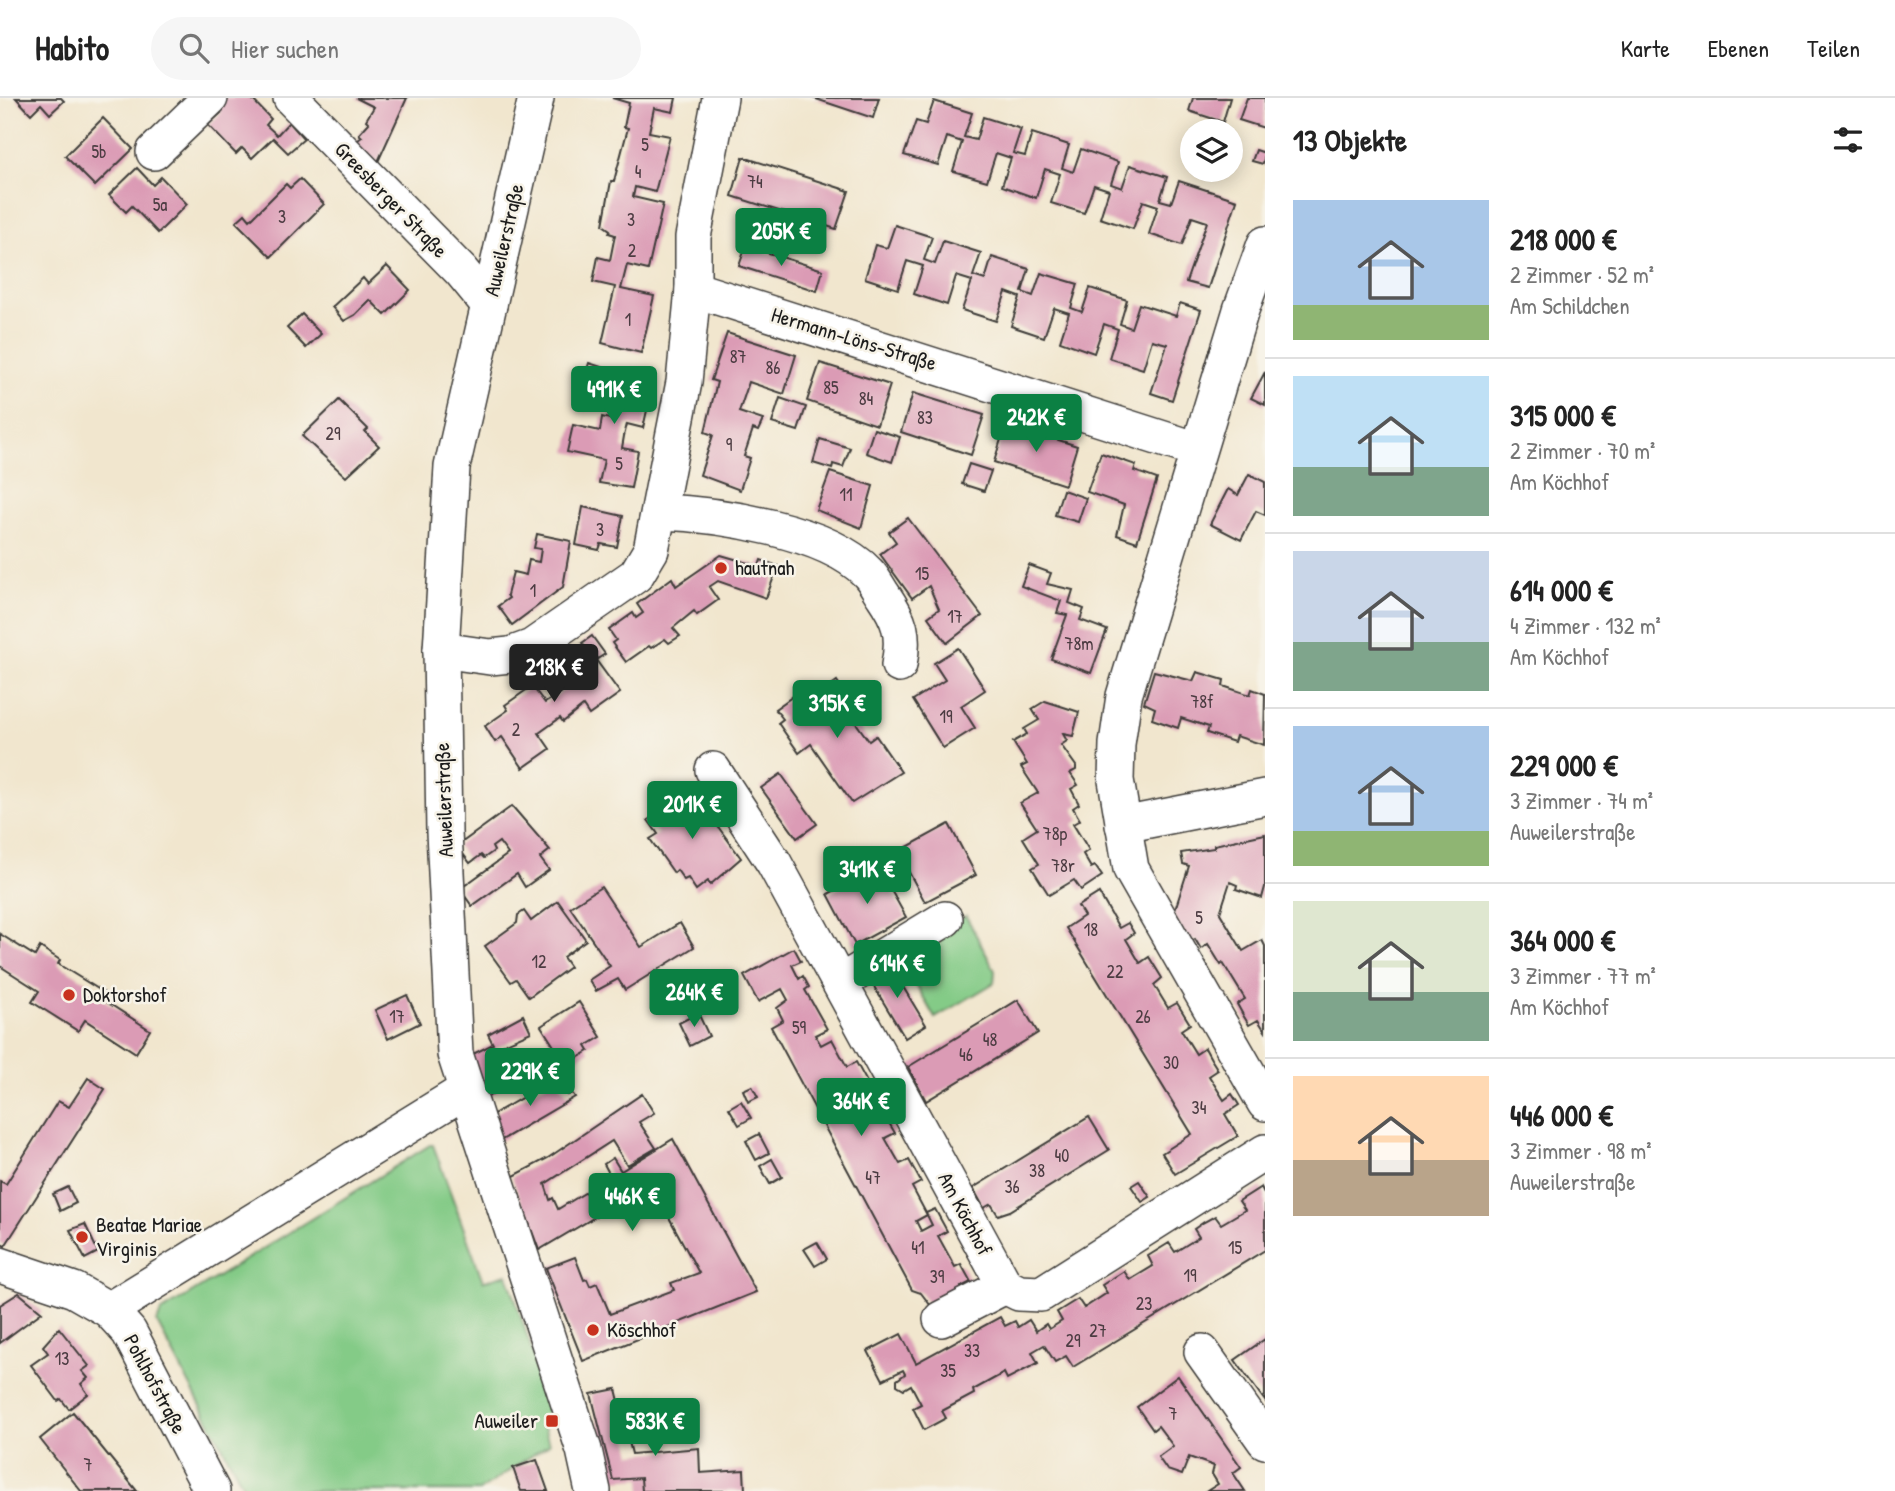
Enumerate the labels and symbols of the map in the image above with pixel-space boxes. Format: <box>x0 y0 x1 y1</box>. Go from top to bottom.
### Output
house number: 5 <box>641 132 649 157</box>
street label: Greesberger Straße <box>328 135 454 264</box>
house number: 5b <box>91 139 107 164</box>
house number: 4 <box>635 159 642 184</box>
house number: 74 <box>747 169 763 194</box>
street label: Auweilerstraße <box>476 181 531 299</box>
house number: 5a <box>153 192 167 217</box>
house number: 3 <box>278 204 286 229</box>
house number: 3 <box>627 207 635 232</box>
pin: 205K € <box>724 208 838 268</box>
house number: 2 <box>628 238 637 263</box>
street label: Hermann-Löns-Straße <box>768 300 940 377</box>
house number: 1 <box>625 307 631 332</box>
house number: 87 <box>730 344 746 369</box>
house number: 86 <box>766 355 780 380</box>
pin: 491K € <box>557 366 671 426</box>
house number: 85 <box>823 375 839 400</box>
house number: 84 <box>859 386 874 411</box>
pin: 242K € <box>979 394 1093 454</box>
house number: 83 <box>917 405 933 430</box>
house number: 29 <box>325 421 341 446</box>
house number: 9 <box>726 432 733 457</box>
house number: 5 <box>615 451 623 476</box>
house number: 11 <box>839 482 853 507</box>
house number: 3 <box>596 517 604 542</box>
place label: hautnah <box>735 553 794 582</box>
marker: hautnah <box>713 560 729 576</box>
house number: 15 <box>915 561 929 586</box>
house number: 1 <box>530 578 536 603</box>
house number: 17 <box>947 604 963 629</box>
house number: 78m <box>1065 631 1093 656</box>
pin: 218K € <box>497 644 611 704</box>
pin: 315K € <box>780 680 894 740</box>
house number: 78f <box>1190 689 1214 714</box>
house number: 19 <box>939 704 953 729</box>
house number: 2 <box>512 717 521 742</box>
street label: Auweilerstraße <box>427 742 460 858</box>
pin: 201K € <box>635 782 749 841</box>
house number: 78p <box>1043 821 1067 846</box>
pin: 341K € <box>810 846 924 906</box>
house number: 78r <box>1051 853 1075 878</box>
house number: 5 <box>1195 905 1203 930</box>
house number: 18 <box>1084 917 1098 942</box>
pin: 614K € <box>840 940 954 1000</box>
house number: 12 <box>532 949 547 974</box>
house number: 22 <box>1107 959 1124 984</box>
pin: 264K € <box>637 970 751 1029</box>
place label: Doktorshof <box>83 980 167 1009</box>
marker: Doktorshof <box>61 987 77 1003</box>
house number: 17 <box>389 1004 405 1029</box>
house number: 26 <box>1135 1004 1151 1029</box>
house number: 59 <box>792 1015 806 1040</box>
house number: 48 <box>983 1027 997 1052</box>
house number: 46 <box>959 1042 973 1067</box>
pin: 229K € <box>473 1048 587 1108</box>
house number: 30 <box>1163 1050 1179 1075</box>
pin: 364K € <box>804 1079 918 1138</box>
house number: 34 <box>1192 1095 1207 1120</box>
house number: 40 <box>1055 1143 1069 1168</box>
house number: 38 <box>1029 1158 1045 1183</box>
house number: 47 <box>865 1165 881 1190</box>
street label: Am Köchhof <box>931 1167 1000 1261</box>
pin: 446K € <box>575 1174 689 1233</box>
house number: 36 <box>1004 1174 1020 1199</box>
place label: Beatae Mariae Virginis <box>96 1210 202 1263</box>
marker: Beatae Mariae Virginis <box>74 1229 90 1245</box>
house number: 41 <box>911 1235 925 1260</box>
house number: 15 <box>1228 1235 1242 1260</box>
house number: 19 <box>1183 1263 1197 1288</box>
house number: 39 <box>930 1264 945 1289</box>
house number: 23 <box>1136 1291 1152 1316</box>
place label: Köschhof <box>607 1315 677 1344</box>
house number: 27 <box>1089 1318 1107 1343</box>
marker: Köschhof <box>585 1322 601 1338</box>
house number: 29 <box>1065 1328 1081 1353</box>
street label: Pohlhofstraße <box>117 1329 194 1439</box>
house number: 33 <box>964 1338 980 1363</box>
house number: 13 <box>55 1346 69 1371</box>
house number: 35 <box>940 1358 956 1383</box>
pin: 583K € <box>598 1398 712 1458</box>
house number: 7 <box>1169 1401 1178 1426</box>
place label: Auweiler <box>475 1406 538 1435</box>
marker: Auweiler <box>544 1413 560 1429</box>
house number: 7 <box>84 1452 93 1477</box>

